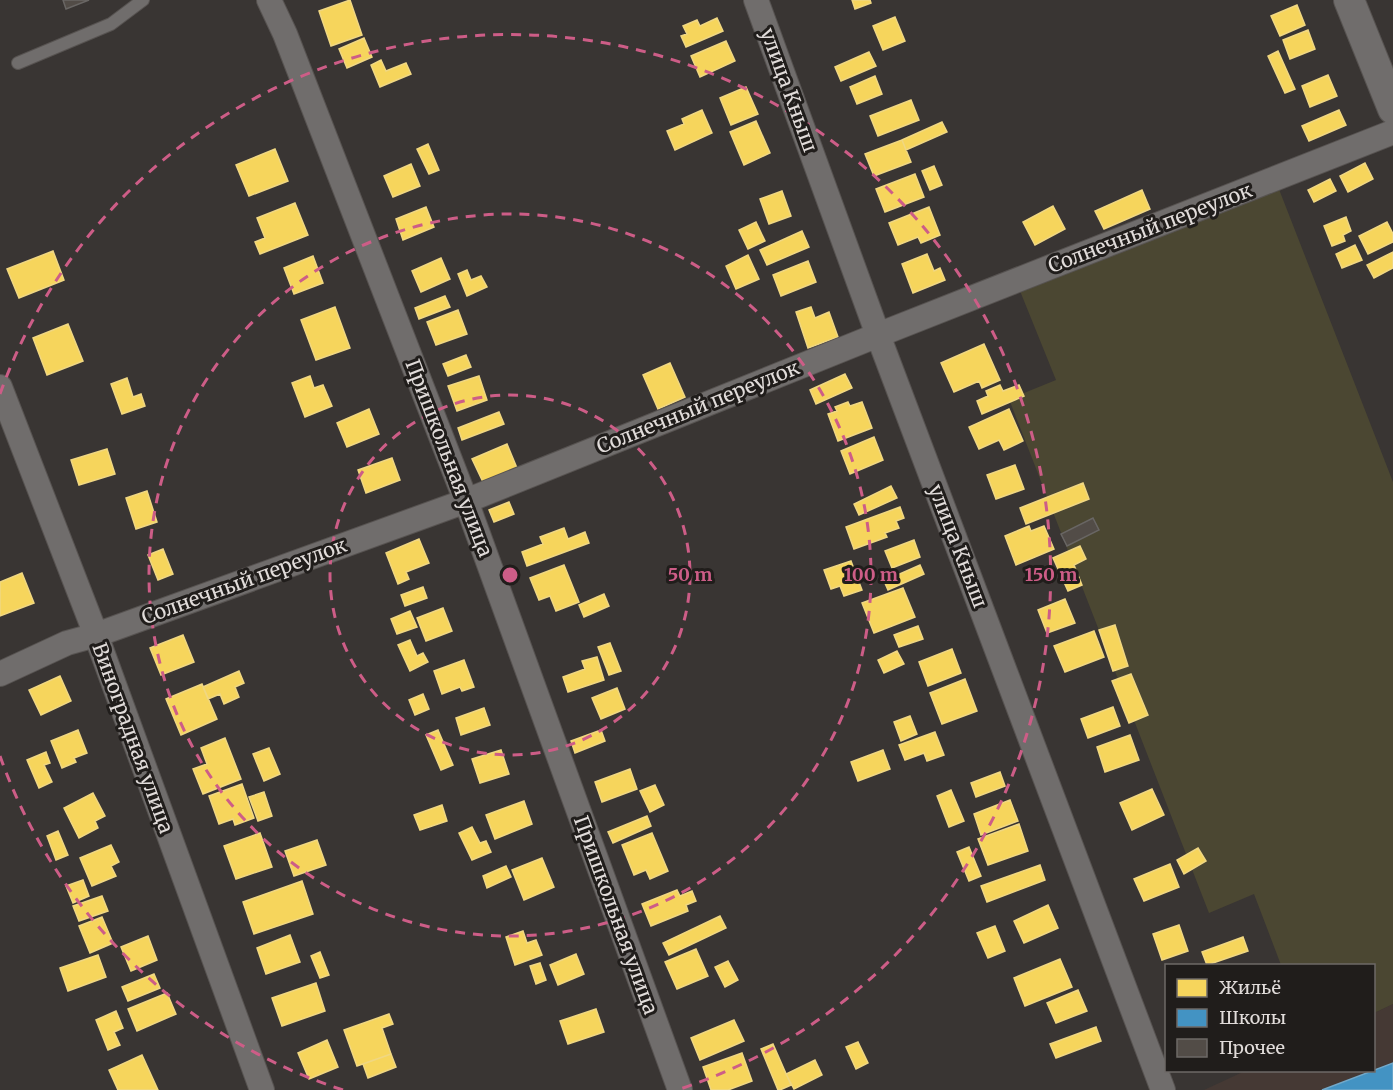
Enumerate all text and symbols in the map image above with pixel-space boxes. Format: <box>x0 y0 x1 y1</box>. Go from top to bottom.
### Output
street label: улица Кныш <box>755 24 823 155</box>
street label: Солнечный переулок <box>1044 177 1256 278</box>
street label: Солнечный переулок <box>593 354 803 459</box>
street label: Пришкольная улица <box>400 355 499 560</box>
street label: улица Кныш <box>923 481 993 611</box>
street label: Солнечный переулок <box>138 532 350 629</box>
text: 50 m <box>668 563 712 586</box>
text: 100 m <box>844 563 898 586</box>
text: 150 m <box>1025 563 1077 586</box>
centre of rings <box>500 565 520 585</box>
street label: Виноградная улица <box>87 639 180 837</box>
street label: Пришкольная улица <box>569 812 664 1018</box>
legend <box>1165 964 1375 1072</box>
text: Жильё <box>1219 976 1281 999</box>
text: Школы <box>1219 1006 1286 1029</box>
text: Прочее <box>1219 1036 1285 1059</box>

